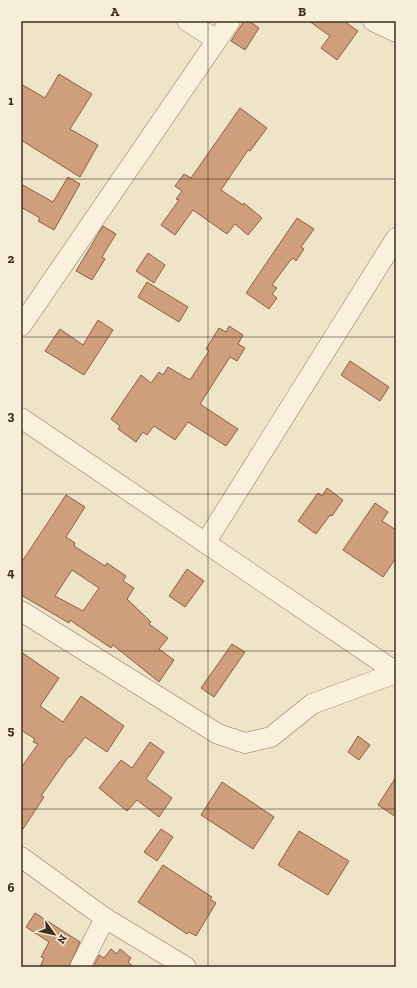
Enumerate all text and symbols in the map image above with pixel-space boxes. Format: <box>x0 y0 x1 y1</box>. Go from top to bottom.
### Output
text: A <box>111 4 120 19</box>
text: B <box>298 4 306 19</box>
text: 1 <box>8 93 14 108</box>
text: 2 <box>8 251 15 266</box>
text: 3 <box>8 408 15 423</box>
text: 4 <box>7 565 15 580</box>
text: 5 <box>8 723 15 738</box>
text: 6 <box>8 880 15 895</box>
north arrow <box>34 914 74 954</box>
text: N <box>54 932 70 947</box>

